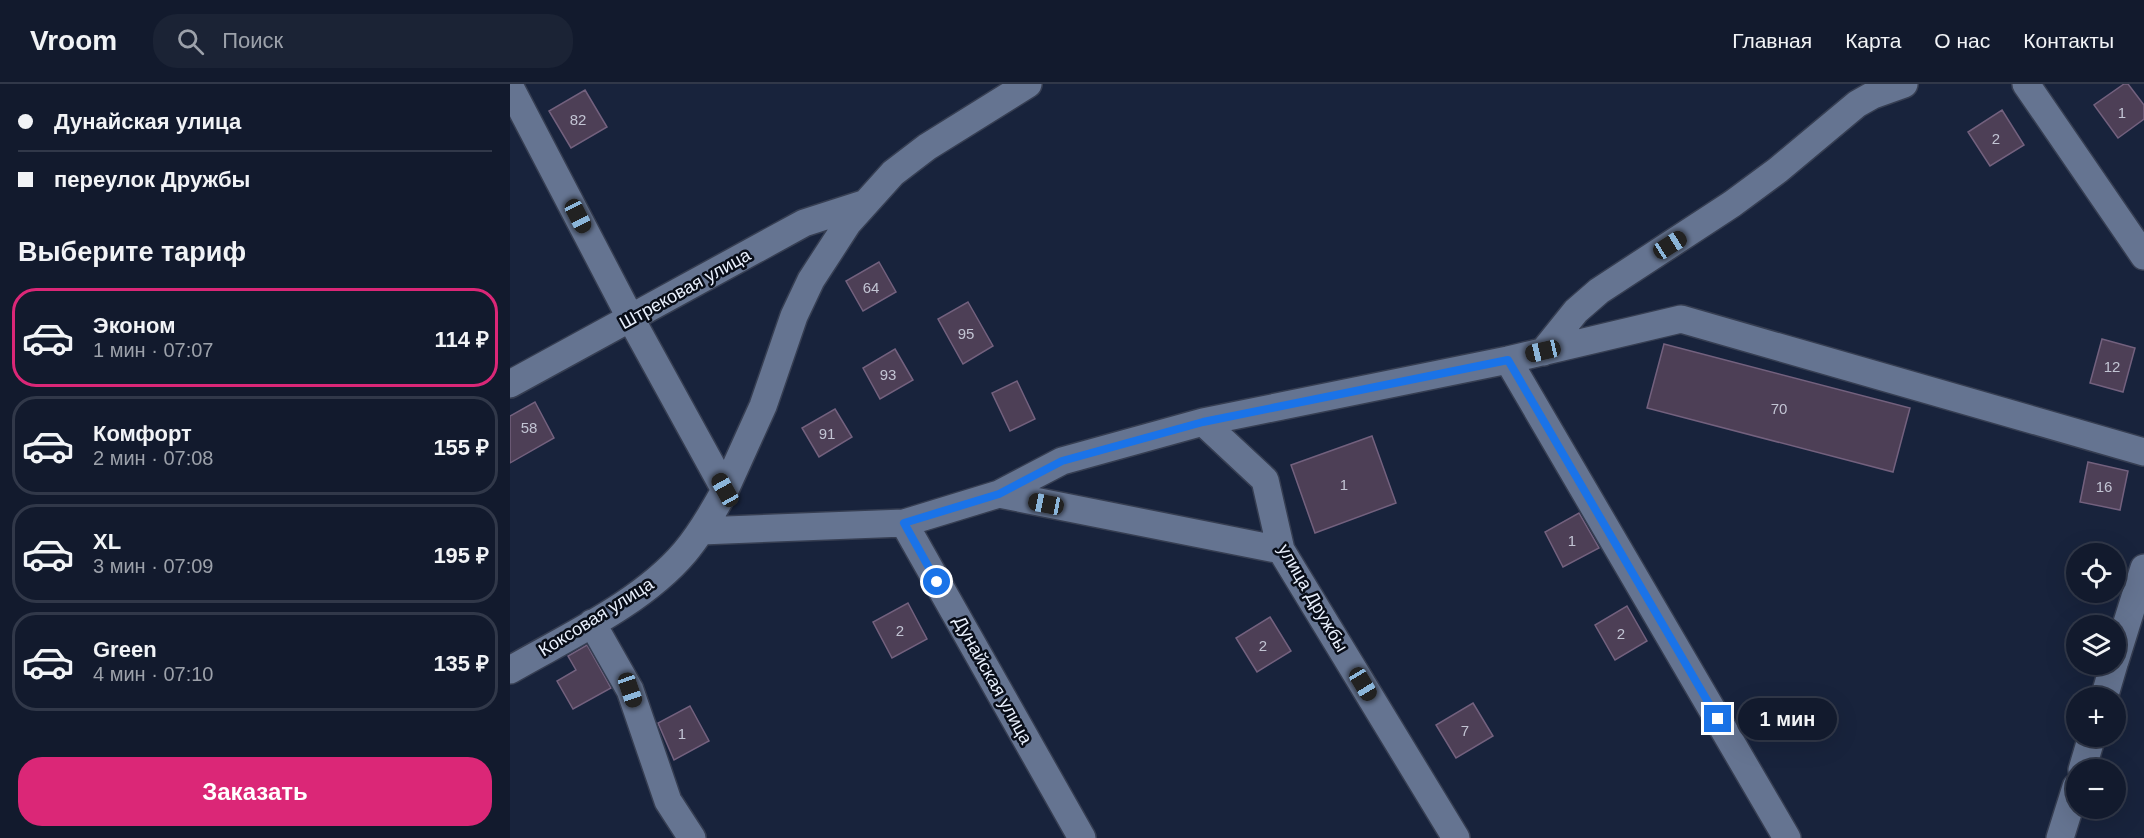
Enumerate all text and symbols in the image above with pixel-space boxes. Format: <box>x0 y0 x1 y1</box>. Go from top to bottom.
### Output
search box <box>153 14 573 68</box>
text: Vroom <box>30 25 117 56</box>
icon: search <box>174 25 207 58</box>
text: Поиск <box>222 28 283 53</box>
text: Главная <box>1732 29 1812 52</box>
text: Карта <box>1845 29 1901 52</box>
text: О нас <box>1934 29 1990 52</box>
text: Контакты <box>2023 29 2114 52</box>
house number: 1 <box>2118 104 2126 121</box>
text: Дунайская улица <box>54 109 241 134</box>
house number: 82 <box>570 111 586 128</box>
house number: 2 <box>1992 130 2000 147</box>
text: переулок Дружбы <box>54 167 250 192</box>
car <box>562 196 594 236</box>
car <box>1650 228 1690 262</box>
text: Выберите тариф <box>18 237 246 267</box>
street label: Штрековая улица <box>616 244 755 333</box>
house number: 64 <box>863 279 879 296</box>
icon: car <box>21 311 75 365</box>
text: Эконом <box>93 313 176 338</box>
house number: 95 <box>958 325 974 342</box>
text: 114 ₽ <box>435 327 489 352</box>
car <box>1523 338 1563 364</box>
text: 1 мин · 07:07 <box>93 339 213 361</box>
house number: 12 <box>2104 358 2120 375</box>
house number: 93 <box>880 366 896 383</box>
house number: 70 <box>1771 400 1787 417</box>
icon: car <box>21 419 75 473</box>
house number: 58 <box>521 419 537 436</box>
text: Комфорт <box>93 421 192 446</box>
house number: 91 <box>819 425 835 442</box>
text: 155 ₽ <box>433 435 489 460</box>
text: 2 мин · 07:08 <box>93 447 213 469</box>
car <box>708 470 742 510</box>
house number: 1 <box>1340 476 1348 493</box>
house number: 16 <box>2096 478 2112 495</box>
car <box>1027 492 1065 516</box>
icon: car <box>21 527 75 581</box>
text: XL <box>93 529 121 554</box>
house number: 1 <box>1568 532 1576 549</box>
street label: улица Дружбы <box>1274 541 1352 655</box>
text: 195 ₽ <box>433 543 489 568</box>
map controls <box>2066 543 2126 819</box>
button: locate <box>2066 543 2126 603</box>
text: 3 мин · 07:09 <box>93 555 213 577</box>
route start <box>923 568 950 595</box>
street label: Коксовая улица <box>535 573 658 660</box>
street label: Дунайская улица <box>950 613 1037 748</box>
button: layers <box>2066 615 2126 675</box>
house number: 2 <box>896 622 904 639</box>
house number: 2 <box>1617 625 1625 642</box>
icon: car <box>21 635 75 689</box>
text: Green <box>93 637 157 662</box>
house number: 2 <box>1259 637 1267 654</box>
text: 135 ₽ <box>433 651 489 676</box>
text: 4 мин · 07:10 <box>93 663 213 685</box>
car <box>1346 664 1380 704</box>
car <box>616 670 644 710</box>
button: + <box>2066 687 2126 747</box>
callout: 1 мин <box>1739 698 1838 740</box>
route end <box>1704 705 1731 732</box>
text: 1 мин <box>1760 708 1815 730</box>
house number: 7 <box>1461 722 1469 739</box>
house number: 1 <box>678 725 686 742</box>
button: Заказать <box>18 757 492 826</box>
button: − <box>2066 759 2126 819</box>

